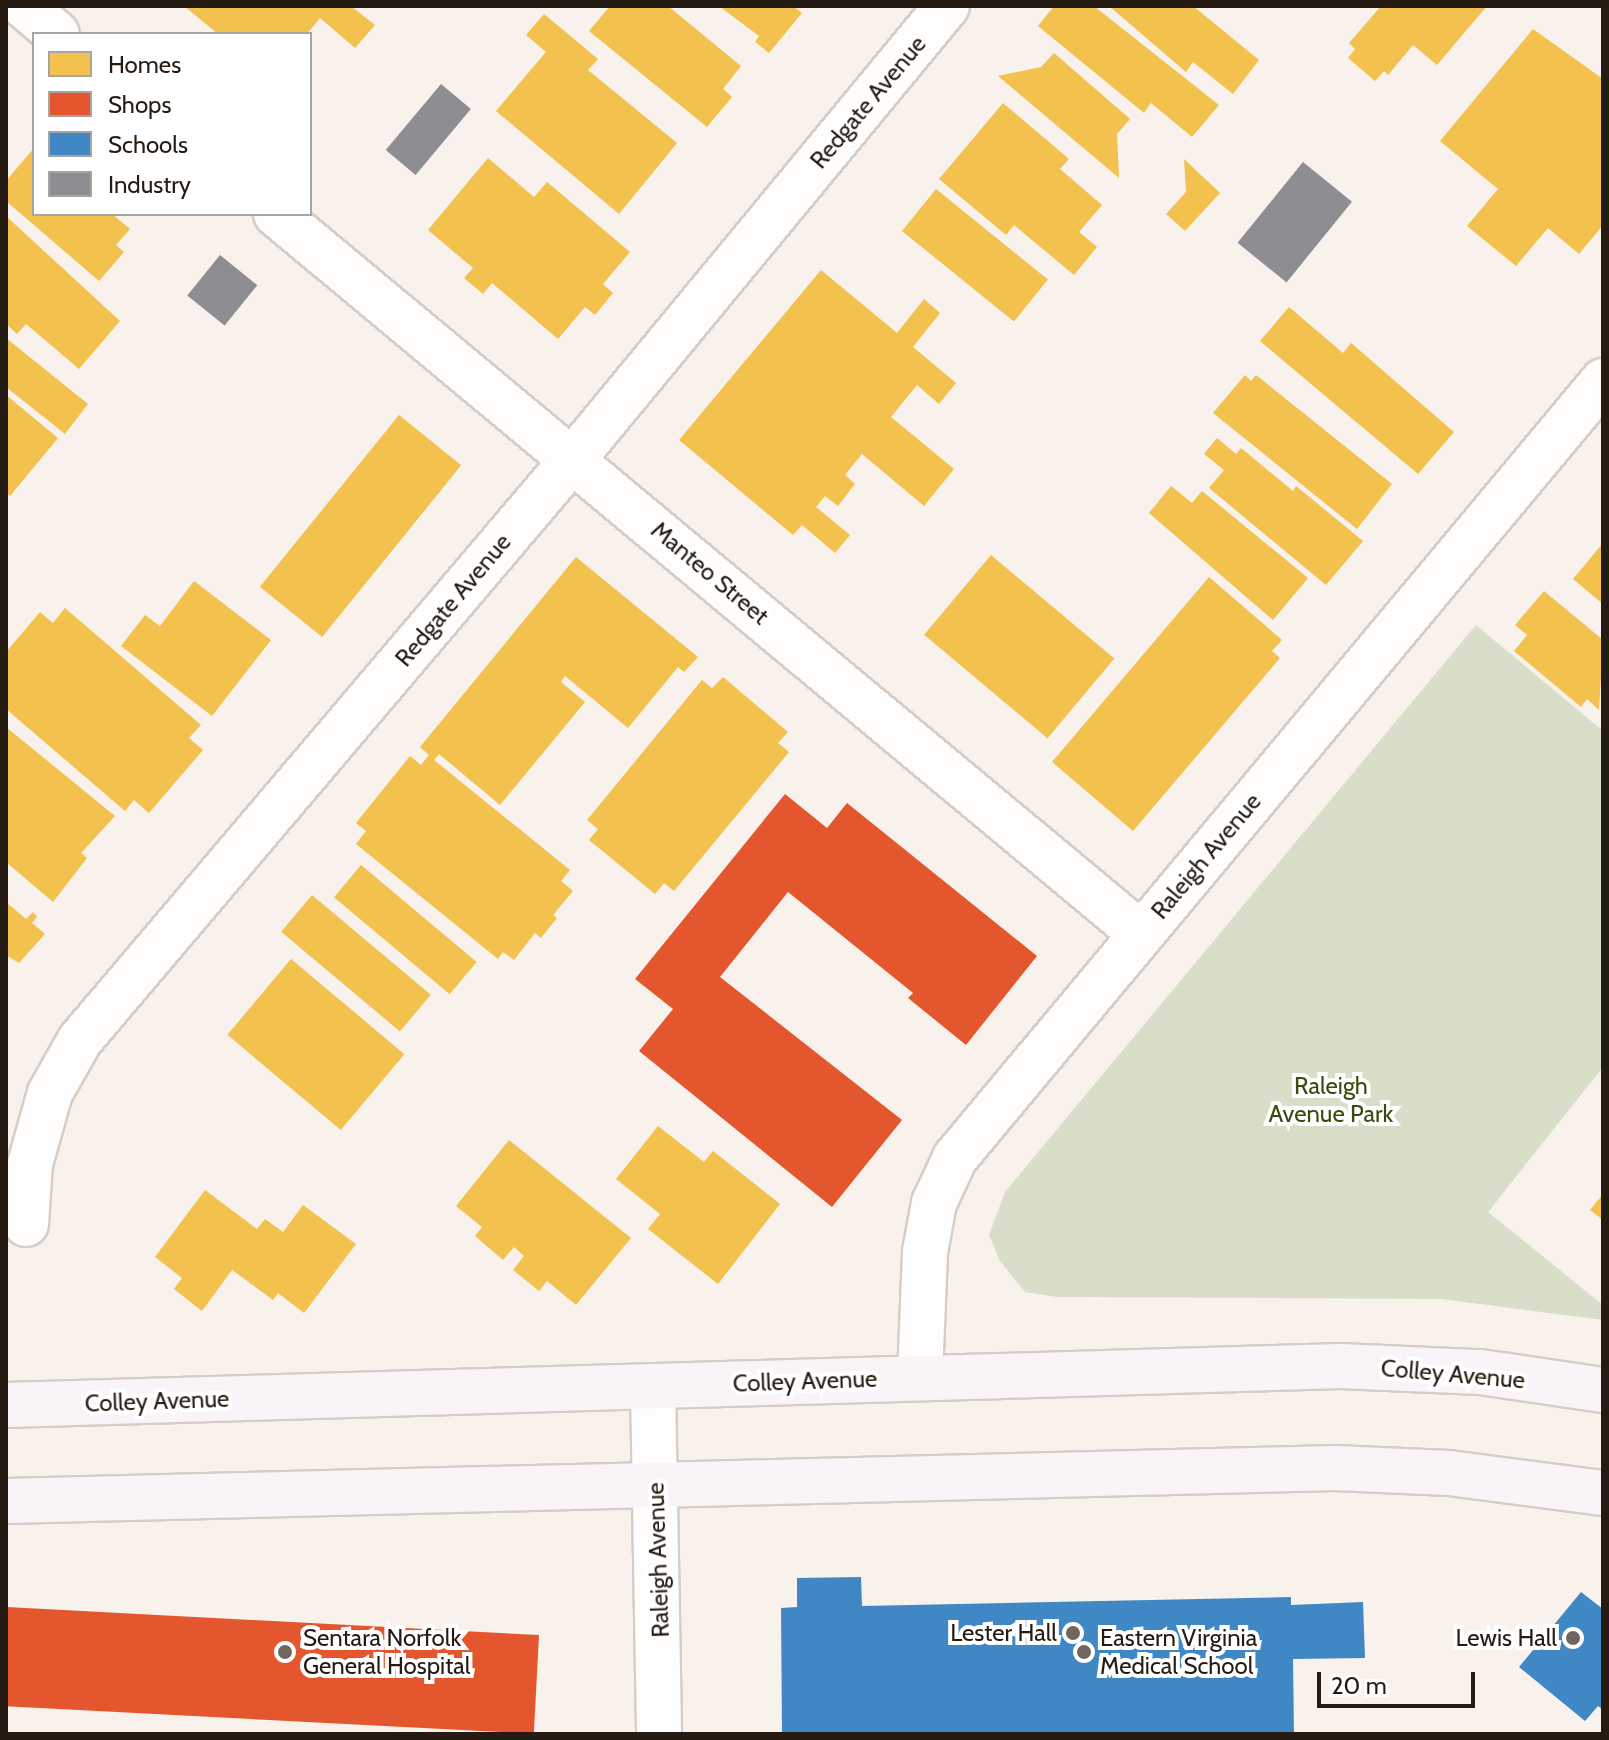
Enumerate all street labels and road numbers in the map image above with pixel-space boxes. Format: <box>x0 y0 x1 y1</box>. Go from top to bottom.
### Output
street label: Redgate Avenue <box>804 30 932 174</box>
street label: Manteo Street <box>645 515 775 631</box>
street label: Redgate Avenue <box>389 528 517 672</box>
street label: Raleigh Avenue <box>1145 787 1267 925</box>
street label: Colley Avenue <box>1380 1353 1526 1395</box>
street label: Colley Avenue <box>732 1364 878 1398</box>
street label: Colley Avenue <box>84 1384 230 1418</box>
street label: Raleigh Avenue <box>641 1482 675 1638</box>

